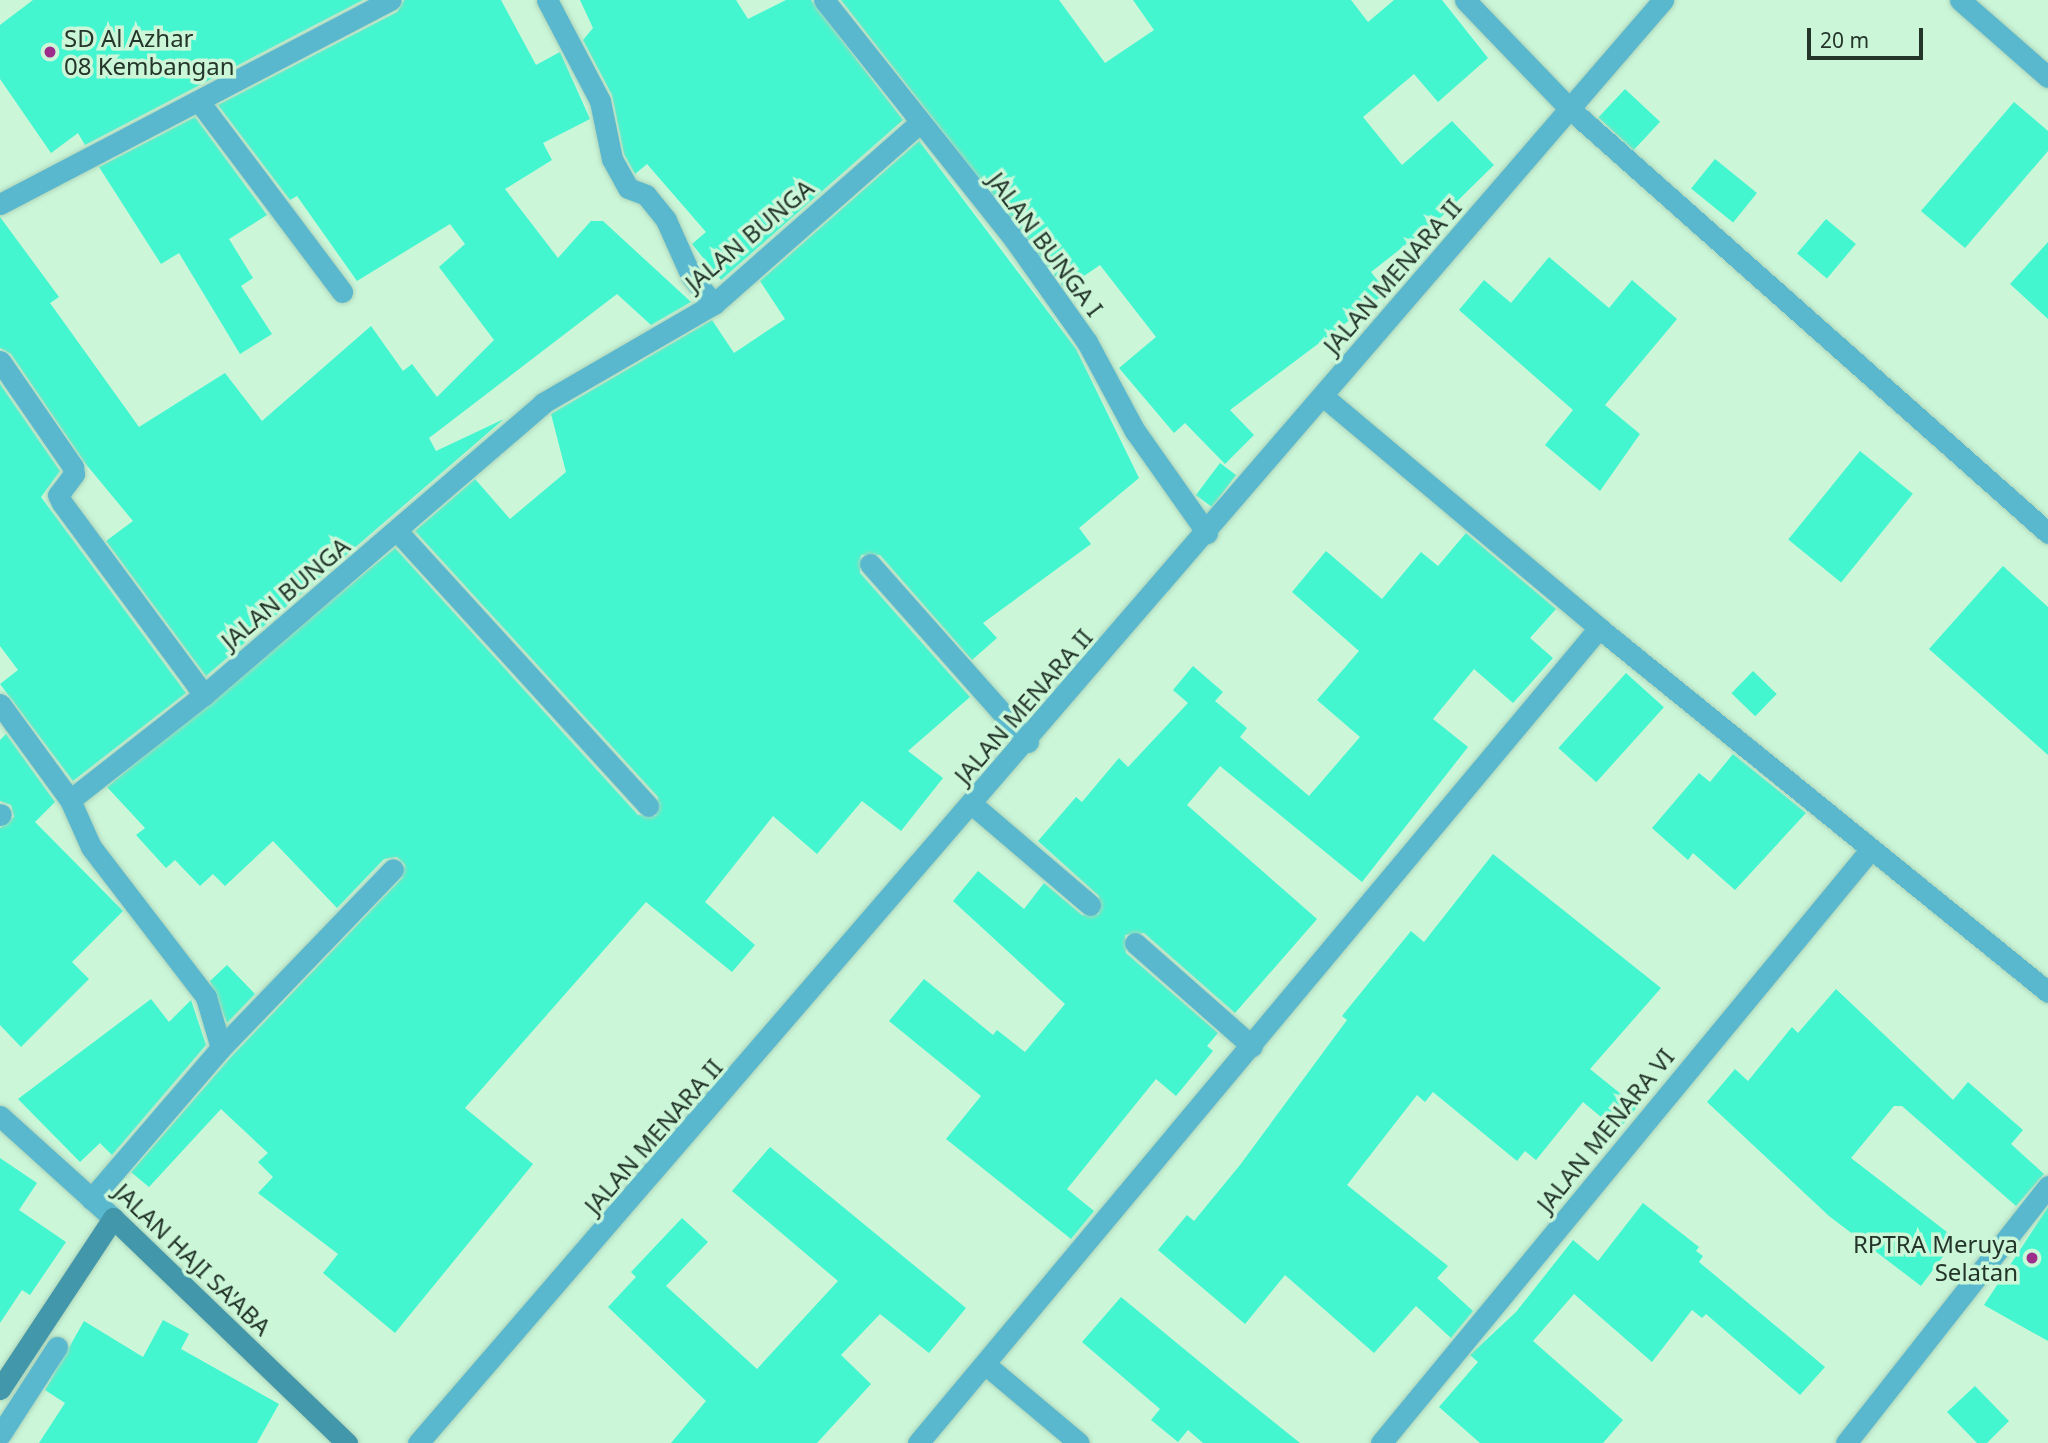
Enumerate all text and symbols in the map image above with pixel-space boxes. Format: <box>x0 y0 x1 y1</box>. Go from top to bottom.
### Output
scale bar <box>1810 14 1926 58</box>
place label: SD Al Azhar 08 Kembangan <box>64 24 235 80</box>
text: 20 m <box>1820 26 1869 54</box>
marker: SD Al Azhar 08 Kembangan <box>42 44 58 60</box>
street label: JALAN BUNGA I <box>982 166 1110 322</box>
street label: JALAN BUNGA <box>679 173 819 297</box>
street label: JALAN MENARA II <box>1317 193 1467 359</box>
street label: JALAN BUNGA <box>215 531 355 655</box>
street label: JALAN MENARA II <box>948 623 1098 789</box>
street label: JALAN MENARA VI <box>1530 1042 1680 1218</box>
street label: JALAN MENARA II <box>578 1053 728 1219</box>
street label: JALAN HAJI SA'ABA <box>109 1177 277 1341</box>
place label: RPTRA Meruya Selatan <box>1853 1230 2018 1286</box>
marker: RPTRA Meruya Selatan <box>2024 1250 2040 1266</box>

